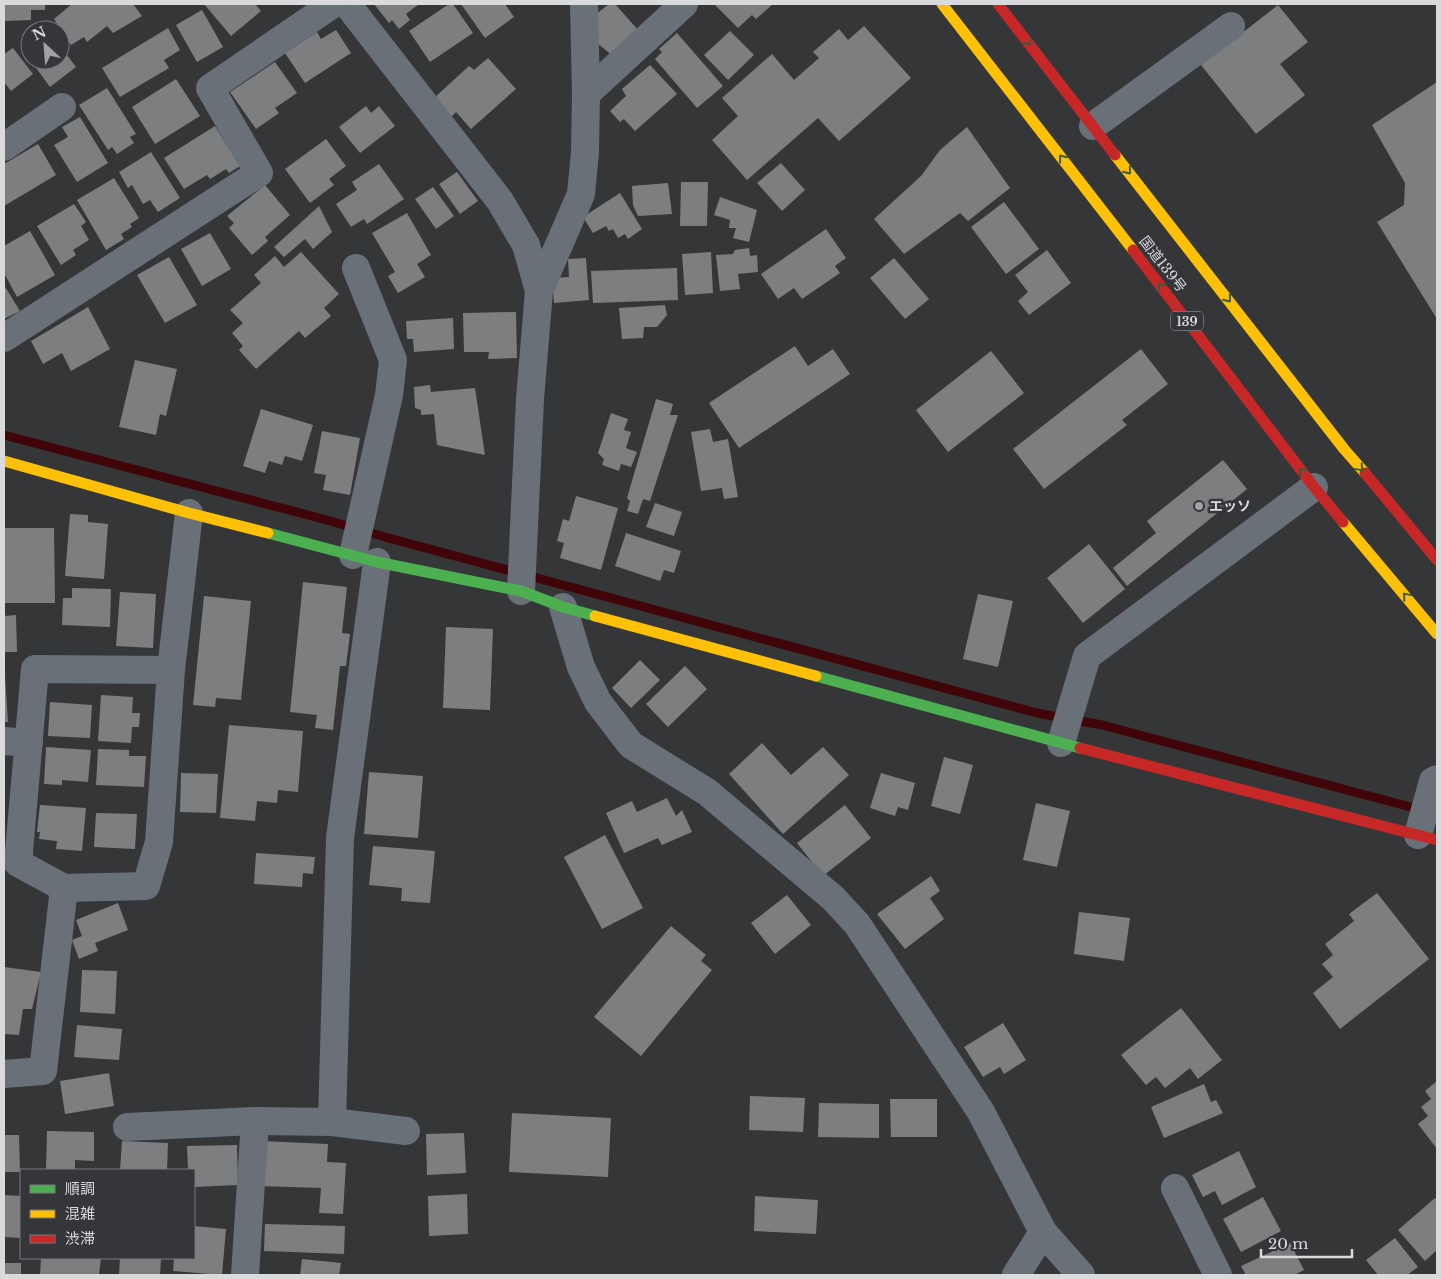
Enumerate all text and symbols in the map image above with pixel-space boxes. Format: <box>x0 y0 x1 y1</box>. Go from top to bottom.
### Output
north arrow <box>20 20 70 70</box>
text: N <box>29 22 49 44</box>
one-way arrow <box>1022 36 1031 46</box>
one-way arrow <box>1059 155 1067 164</box>
one-way arrow <box>1122 165 1130 174</box>
street label: 国道139号 <box>1136 233 1190 295</box>
one-way arrow <box>1159 283 1167 292</box>
one-way arrow <box>1222 293 1230 302</box>
road number: 139 <box>1171 312 1203 331</box>
one-way arrow <box>1355 462 1363 471</box>
one-way arrow <box>1300 468 1308 477</box>
place label: エッソ <box>1209 497 1251 515</box>
marker: エッソ <box>1193 500 1205 512</box>
one-way arrow <box>1403 593 1412 602</box>
legend <box>20 1169 195 1259</box>
text: 順調 <box>65 1179 95 1198</box>
text: 混雑 <box>65 1204 95 1223</box>
scale bar <box>1261 1226 1352 1258</box>
text: 渋滞 <box>65 1229 95 1248</box>
text: 20 m <box>1268 1234 1308 1253</box>

